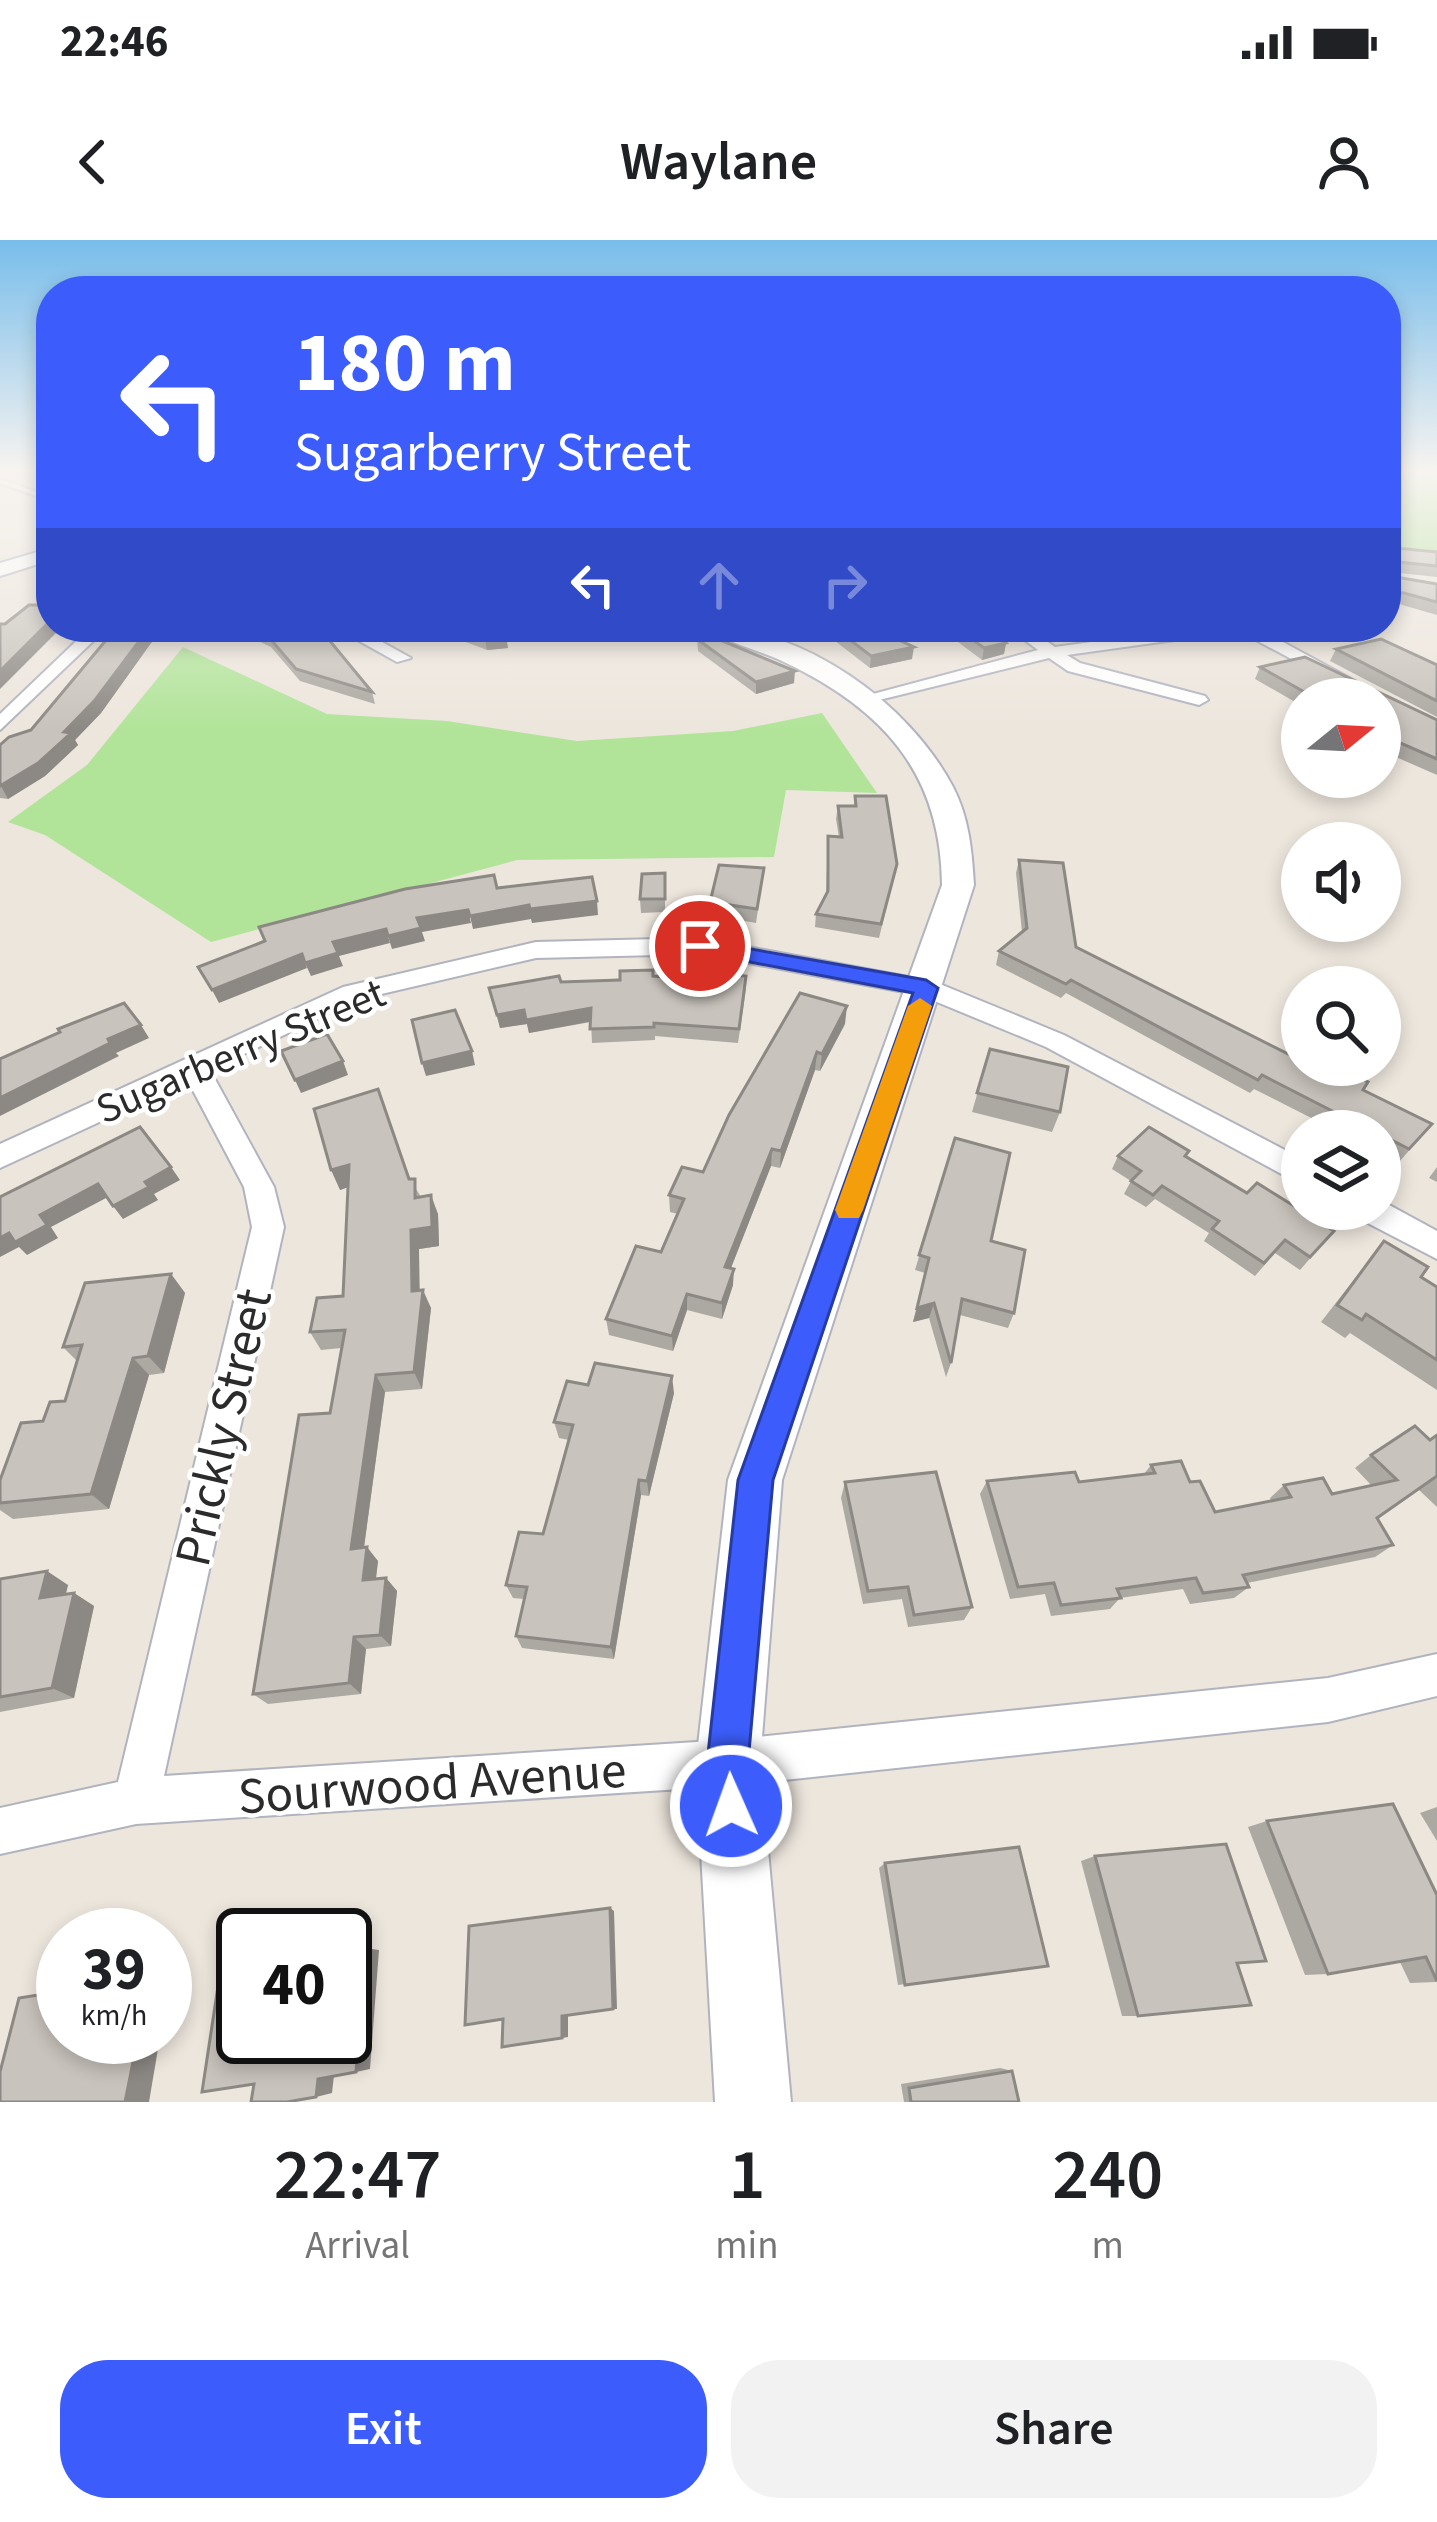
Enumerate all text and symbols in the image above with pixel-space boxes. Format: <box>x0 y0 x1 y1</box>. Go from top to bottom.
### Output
text: 22:46 <box>60 10 169 74</box>
text: Waylane <box>620 124 817 201</box>
icon: back <box>60 129 126 195</box>
icon: person <box>1311 129 1377 195</box>
text: 180 m <box>294 304 516 424</box>
icon: left <box>96 324 252 480</box>
text: Sugarberry Street <box>294 415 691 492</box>
icon: left <box>560 552 626 618</box>
icon: ahead <box>686 552 752 618</box>
icon: right <box>812 552 878 618</box>
north arrow <box>1281 678 1401 798</box>
map controls <box>1281 678 1401 1230</box>
button: sound <box>1281 822 1401 942</box>
pin <box>649 895 751 997</box>
icon: arrive <box>667 913 733 979</box>
street label: Sugarberry Street <box>87 964 395 1140</box>
button: search <box>1281 966 1401 1086</box>
button: layers <box>1281 1110 1401 1230</box>
street label: Prickly Street <box>157 1282 291 1573</box>
street label: Sourwood Avenue <box>236 1735 629 1833</box>
position arrow <box>668 1743 794 1869</box>
speed limit sign: 40 <box>216 1908 372 2064</box>
text: 39 <box>82 1928 146 2013</box>
text: km/h <box>81 1994 147 2037</box>
text: 22:47 <box>274 2124 441 2227</box>
text: 1 <box>728 2124 765 2227</box>
text: 240 <box>1052 2124 1163 2227</box>
text: Arrival <box>305 2218 410 2274</box>
text: min <box>715 2218 779 2274</box>
text: m <box>1092 2218 1124 2274</box>
button: Exit <box>60 2360 707 2498</box>
button: Share <box>731 2360 1377 2498</box>

